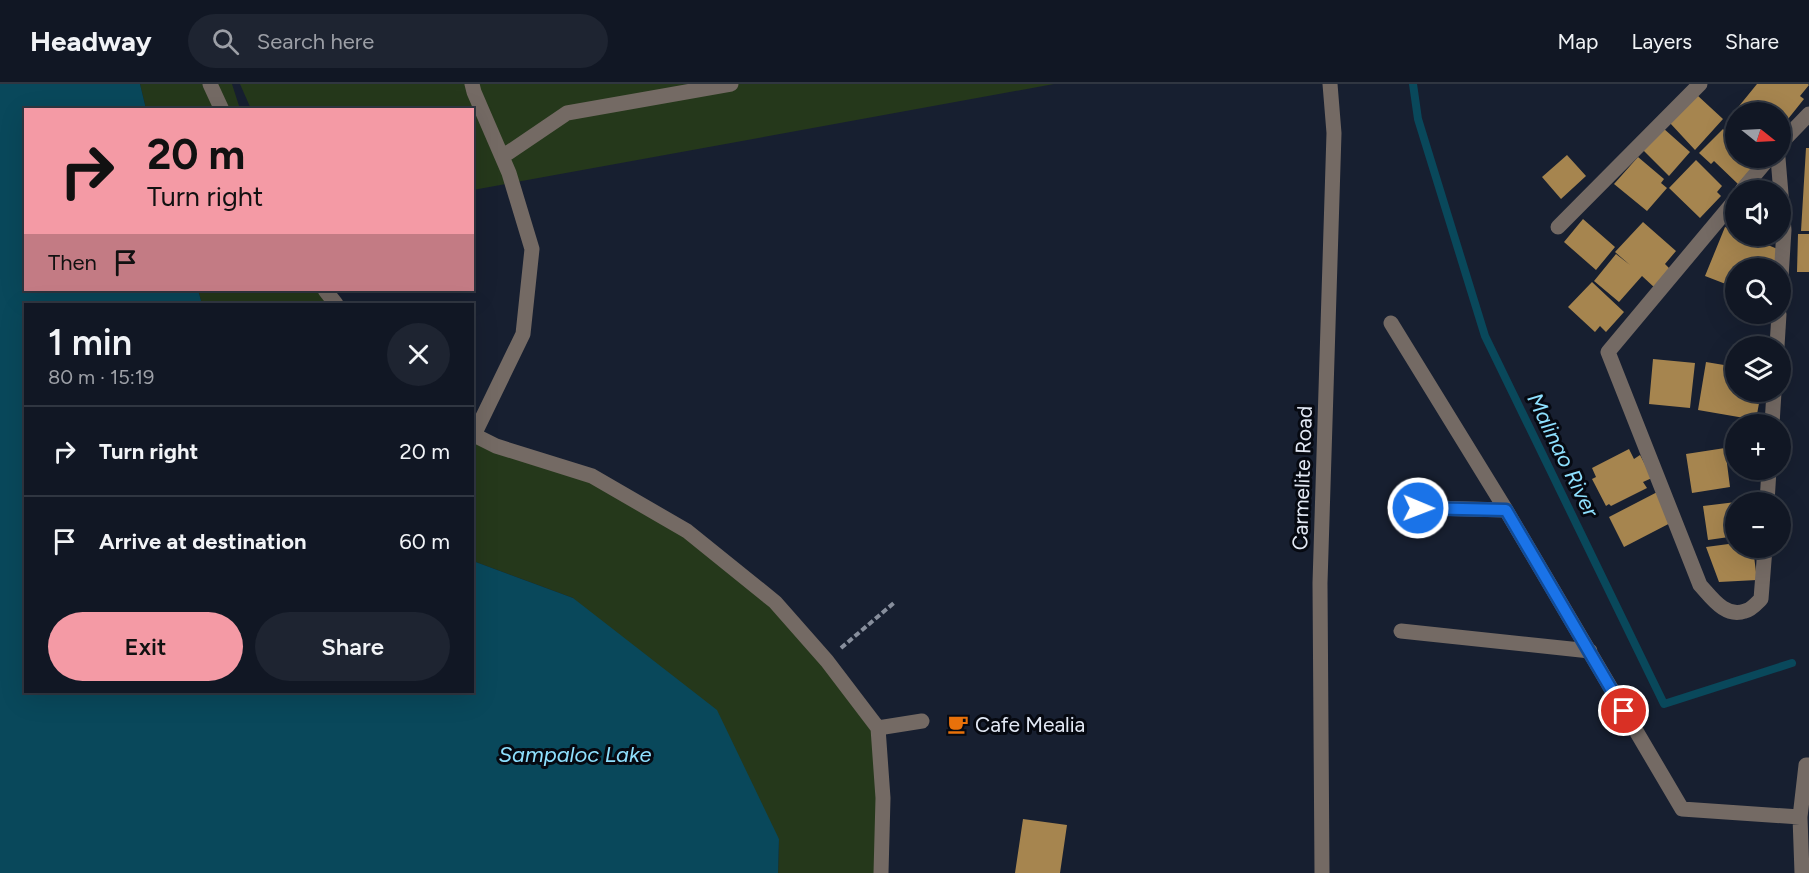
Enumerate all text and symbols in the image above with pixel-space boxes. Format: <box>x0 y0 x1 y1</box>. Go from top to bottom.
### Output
search box <box>188 14 608 68</box>
text: Headway <box>30 24 152 58</box>
icon: search <box>209 25 242 58</box>
text: Search here <box>257 28 374 55</box>
text: Map <box>1558 29 1598 54</box>
text: Layers <box>1631 29 1692 54</box>
text: Share <box>1725 29 1779 54</box>
north arrow <box>1725 102 1791 168</box>
map controls <box>1725 102 1791 558</box>
text: 20 m <box>147 129 245 180</box>
icon: right <box>48 132 126 210</box>
text: Turn right <box>147 180 263 213</box>
button: sound <box>1725 180 1791 246</box>
icon: arrive <box>109 246 142 279</box>
text: Then <box>48 249 97 276</box>
button: search <box>1725 258 1791 324</box>
text: 1 min <box>48 321 132 364</box>
button: close <box>387 323 450 386</box>
button: layers <box>1725 336 1791 402</box>
text: 80 m · 15:19 <box>48 365 154 389</box>
water label: Malinao River <box>1521 389 1605 523</box>
street label: Carmelite Road <box>1287 405 1317 551</box>
button: + <box>1725 414 1791 480</box>
icon: right <box>48 435 81 468</box>
text: Turn right <box>99 438 198 465</box>
text: 20 m <box>399 438 450 465</box>
position arrow <box>1386 476 1450 540</box>
button: − <box>1725 492 1791 558</box>
icon: arrive <box>48 525 81 558</box>
text: Arrive at destination <box>99 528 307 555</box>
text: 60 m <box>399 528 450 555</box>
button: Exit <box>48 612 243 681</box>
button: Share <box>255 612 450 681</box>
pin <box>1598 685 1649 736</box>
icon: arrive <box>1607 694 1640 727</box>
cafe icon: Cafe Mealia <box>946 712 970 736</box>
place label: Cafe Mealia <box>975 712 1085 737</box>
water label: Sampaloc Lake <box>499 741 651 768</box>

